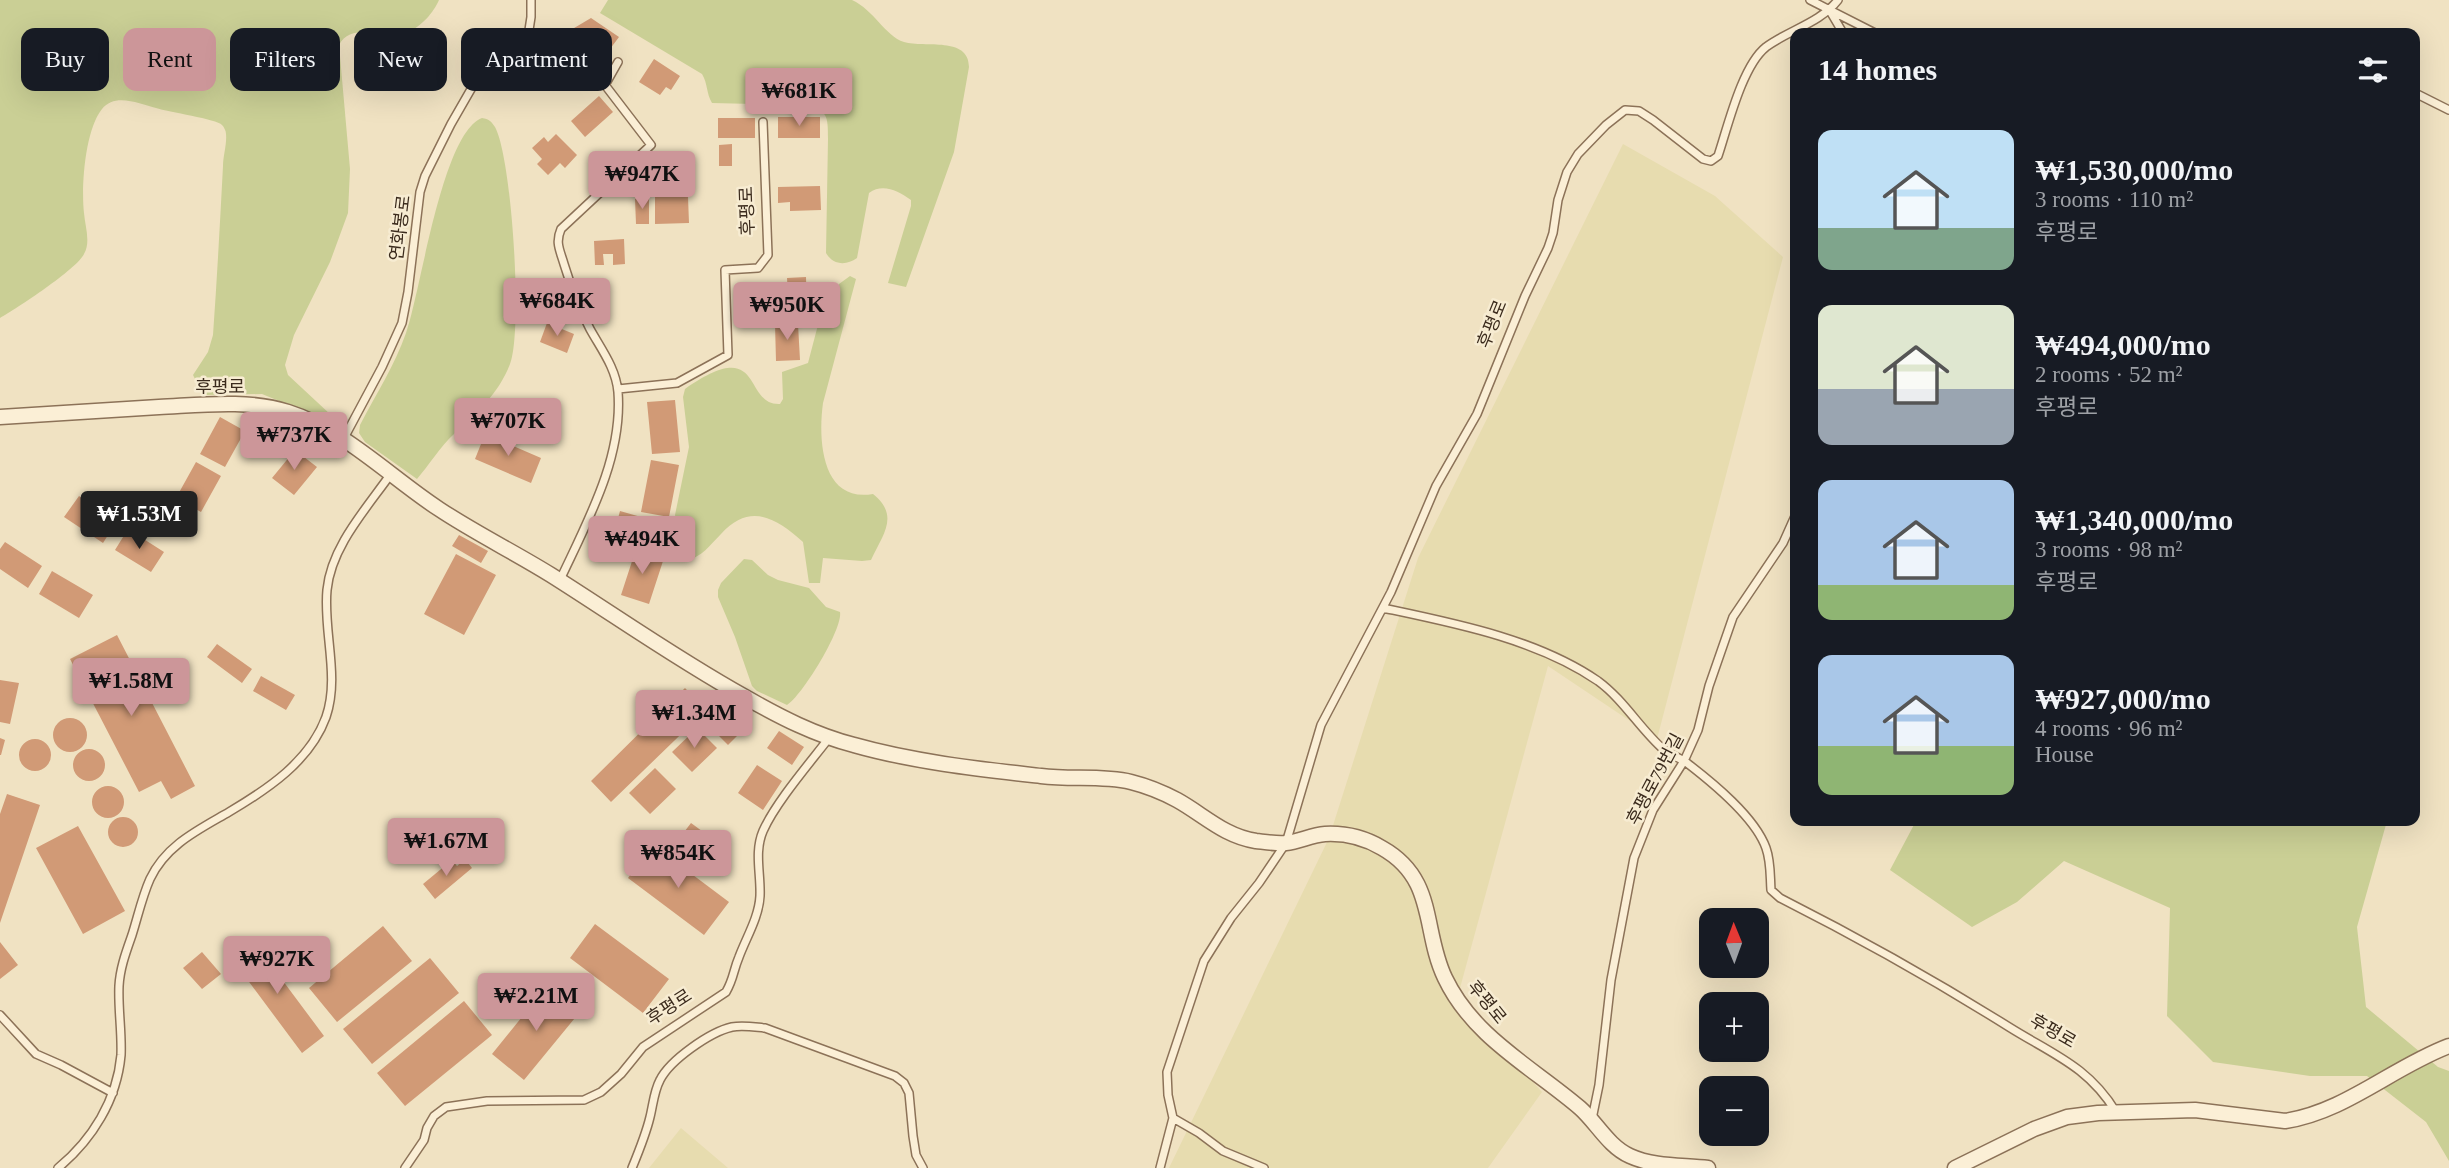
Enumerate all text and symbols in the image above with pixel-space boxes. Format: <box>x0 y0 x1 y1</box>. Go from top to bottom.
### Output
chip: Buy <box>21 28 109 91</box>
chip: Rent <box>123 28 216 91</box>
chip: Filters <box>230 28 340 91</box>
chip: New <box>354 28 447 91</box>
chip: Apartment <box>461 28 612 91</box>
icon: filters <box>2354 51 2392 89</box>
text: 14 homes <box>1818 53 1937 86</box>
pin: ₩681K <box>750 68 848 128</box>
text: ₩681K <box>761 78 837 103</box>
pin: ₩947K <box>593 152 691 211</box>
text: ₩1,530,000/mo <box>2035 153 2233 186</box>
icon: home <box>1874 158 1958 242</box>
text: ₩947K <box>604 161 680 186</box>
street label: 후평로 <box>736 186 758 236</box>
text: 3 rooms · 110 m² <box>2035 187 2193 212</box>
street label: 연화봉로 <box>386 194 414 262</box>
text: 후평로 <box>2035 220 2098 245</box>
pin: ₩684K <box>508 278 606 338</box>
pin: ₩950K <box>738 282 836 342</box>
text: ₩684K <box>519 288 595 313</box>
text: ₩950K <box>749 292 825 317</box>
street label: 후평로 <box>1473 297 1511 351</box>
text: ₩494,000/mo <box>2035 328 2211 361</box>
icon: home <box>1874 333 1958 417</box>
text: 2 rooms · 52 m² <box>2035 362 2182 387</box>
street label: 후평로 <box>195 377 245 397</box>
text: 후평로 <box>2035 395 2098 420</box>
pin: ₩707K <box>459 398 557 458</box>
text: ₩707K <box>470 408 546 433</box>
pin: ₩737K <box>245 412 343 472</box>
text: ₩737K <box>256 422 332 447</box>
pin: ₩1.53M <box>82 491 196 551</box>
text: ₩1.53M <box>97 501 181 526</box>
text: ₩1,340,000/mo <box>2035 503 2233 536</box>
icon: home <box>1874 508 1958 592</box>
pin: ₩494K <box>593 516 691 576</box>
text: ₩494K <box>604 526 680 551</box>
text: 3 rooms · 98 m² <box>2035 537 2182 562</box>
text: 후평로 <box>2035 570 2098 595</box>
pin: ₩1.58M <box>74 658 188 718</box>
text: ₩1.58M <box>89 668 173 693</box>
text: ₩927,000/mo <box>2035 682 2211 715</box>
icon: home <box>1874 683 1958 767</box>
pin: ₩1.34M <box>637 690 751 750</box>
text: ₩1.34M <box>652 700 736 725</box>
text: 4 rooms · 96 m² <box>2035 716 2182 741</box>
street label: 후평로79번길 <box>1623 730 1687 828</box>
text: House <box>2035 742 2094 767</box>
pin: ₩1.67M <box>389 818 503 878</box>
text: ₩1.67M <box>404 828 488 853</box>
pin: ₩854K <box>629 830 727 890</box>
text: ₩854K <box>640 840 716 865</box>
north arrow <box>1699 908 1769 978</box>
map controls <box>1699 908 1769 1146</box>
pin: ₩927K <box>228 936 326 996</box>
text: ₩927K <box>239 946 315 971</box>
pin: ₩2.21M <box>479 974 593 1033</box>
street label: 후평로 <box>1464 976 1510 1028</box>
text: ₩2.21M <box>494 983 578 1008</box>
street label: 후평로 <box>643 985 695 1029</box>
button: + <box>1699 992 1769 1062</box>
street label: 후평로 <box>2026 1010 2080 1052</box>
button: − <box>1699 1076 1769 1146</box>

